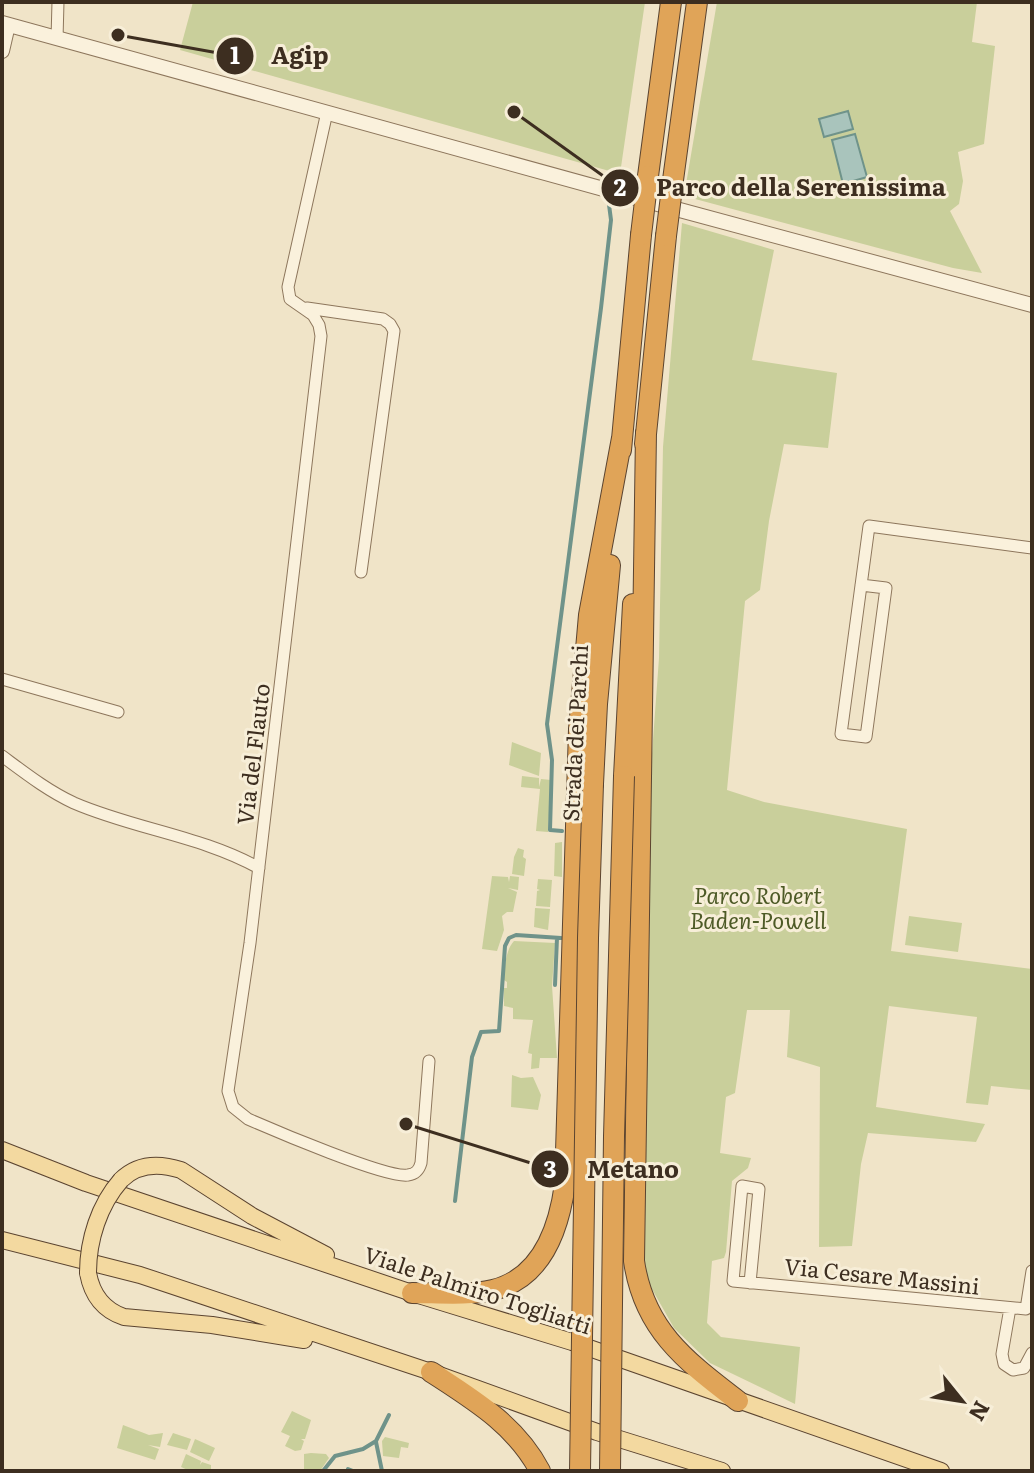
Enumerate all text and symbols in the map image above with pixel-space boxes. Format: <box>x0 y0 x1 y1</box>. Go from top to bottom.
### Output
callout: Agip <box>215 32 344 80</box>
text: 1 <box>230 36 240 71</box>
text: Agip <box>271 36 329 71</box>
callout: Parco della Serenissima <box>600 164 961 212</box>
text: 2 <box>614 168 627 203</box>
text: Parco della Serenissima <box>656 168 946 203</box>
street label: Strada dei Parchi <box>553 644 595 822</box>
street label: Via del Flauto <box>227 681 277 827</box>
park label: Parco Robert Baden-Powell <box>690 878 827 936</box>
callout: Metano <box>530 1145 695 1193</box>
text: 3 <box>543 1150 557 1185</box>
text: Metano <box>587 1150 679 1185</box>
street label: Viale Palmiro Togliatti <box>360 1237 596 1341</box>
street label: Via Cesare Massini <box>783 1248 981 1302</box>
north arrow <box>922 1361 1002 1441</box>
text: N <box>962 1396 1000 1428</box>

